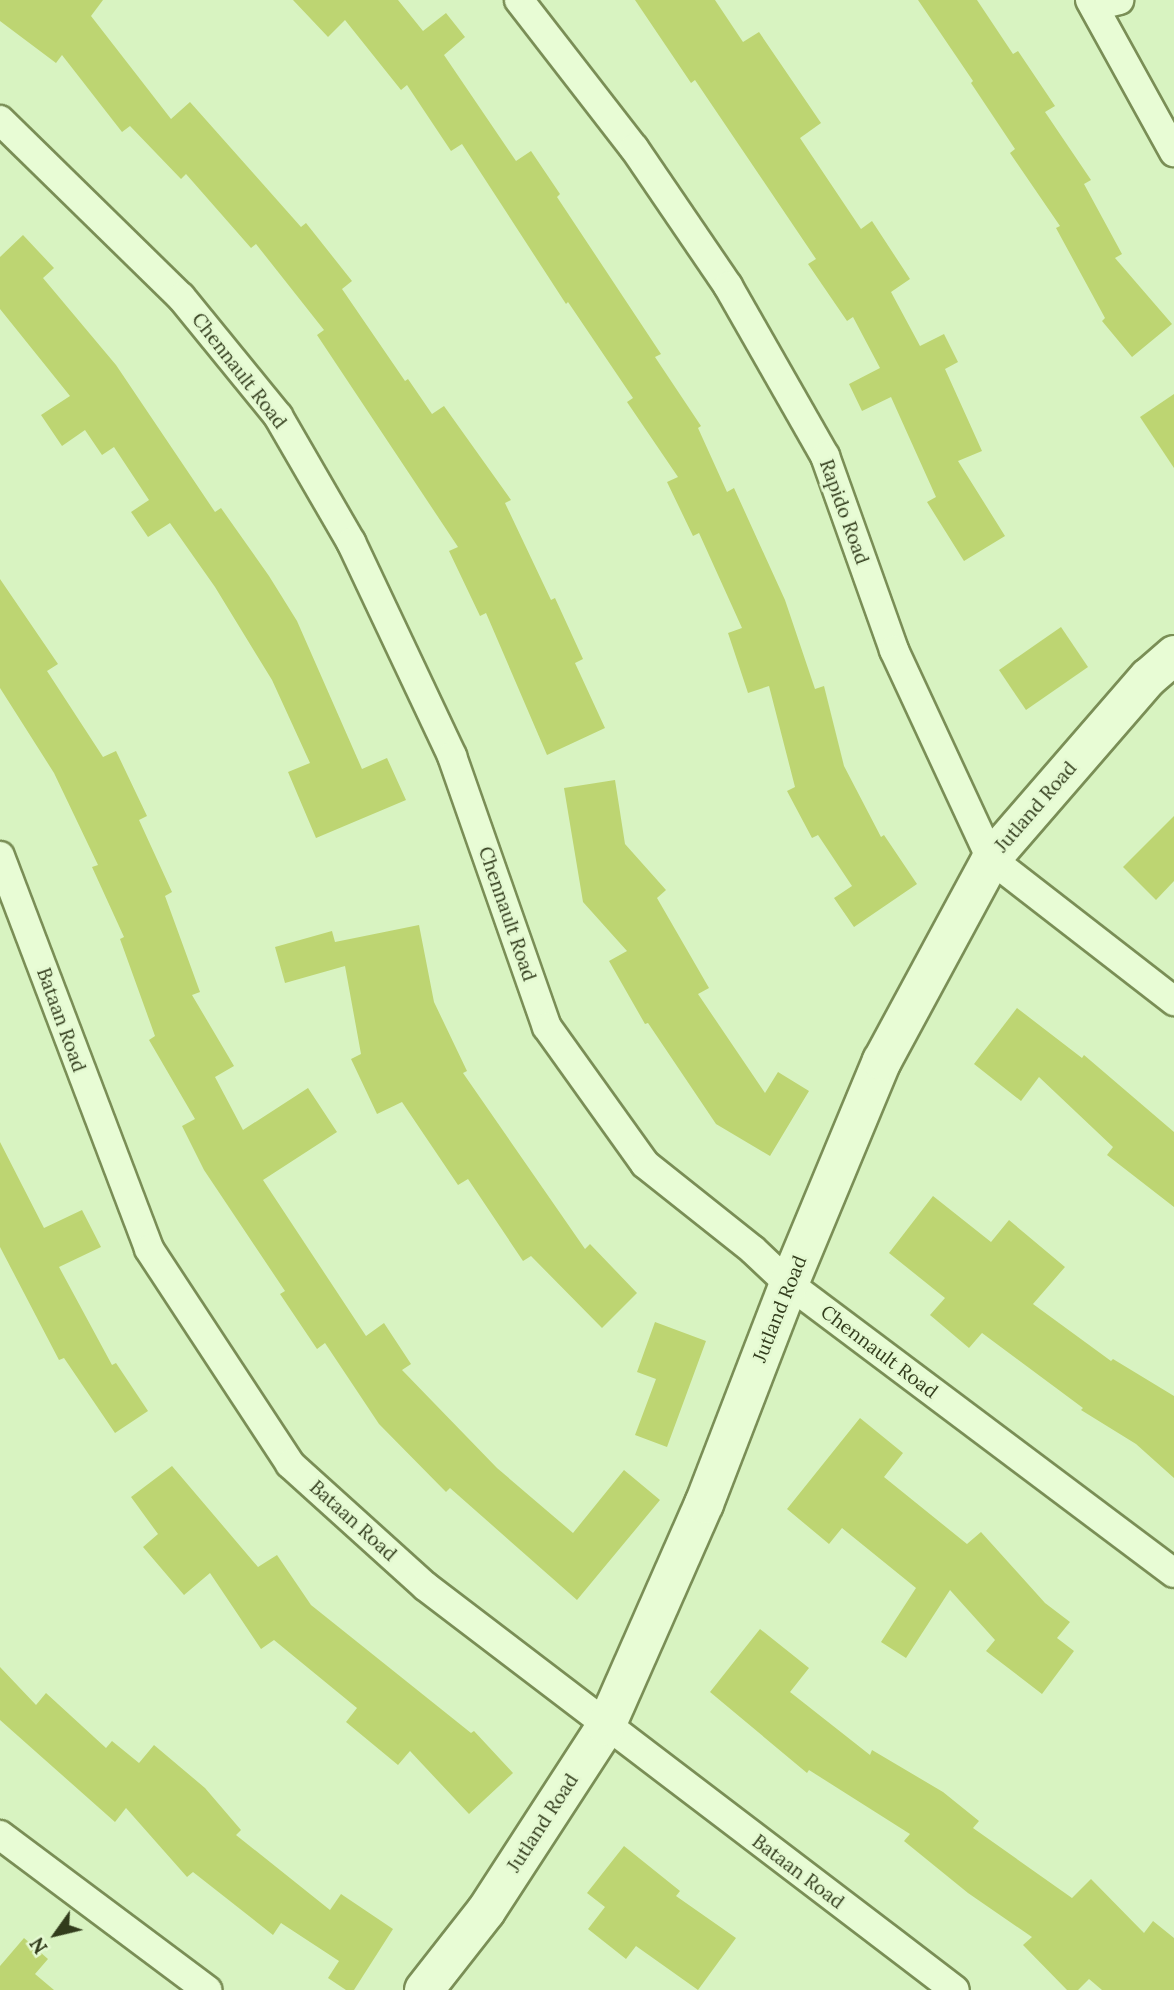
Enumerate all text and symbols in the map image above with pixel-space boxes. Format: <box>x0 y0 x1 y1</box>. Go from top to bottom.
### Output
street label: Chennault Road <box>187 309 291 433</box>
street label: Rapido Road <box>814 456 874 568</box>
street label: Jutland Road <box>990 757 1082 857</box>
street label: Chennault Road <box>473 844 541 984</box>
street label: Bataan Road <box>32 965 90 1075</box>
street label: Jutland Road <box>748 1252 812 1366</box>
street label: Chennault Road <box>816 1301 942 1403</box>
street label: Bataan Road <box>305 1476 401 1566</box>
street label: Jutland Road <box>503 1770 583 1876</box>
street label: Bataan Road <box>748 1830 848 1914</box>
north arrow <box>21 1899 91 1969</box>
text: N <box>25 1933 53 1959</box>

